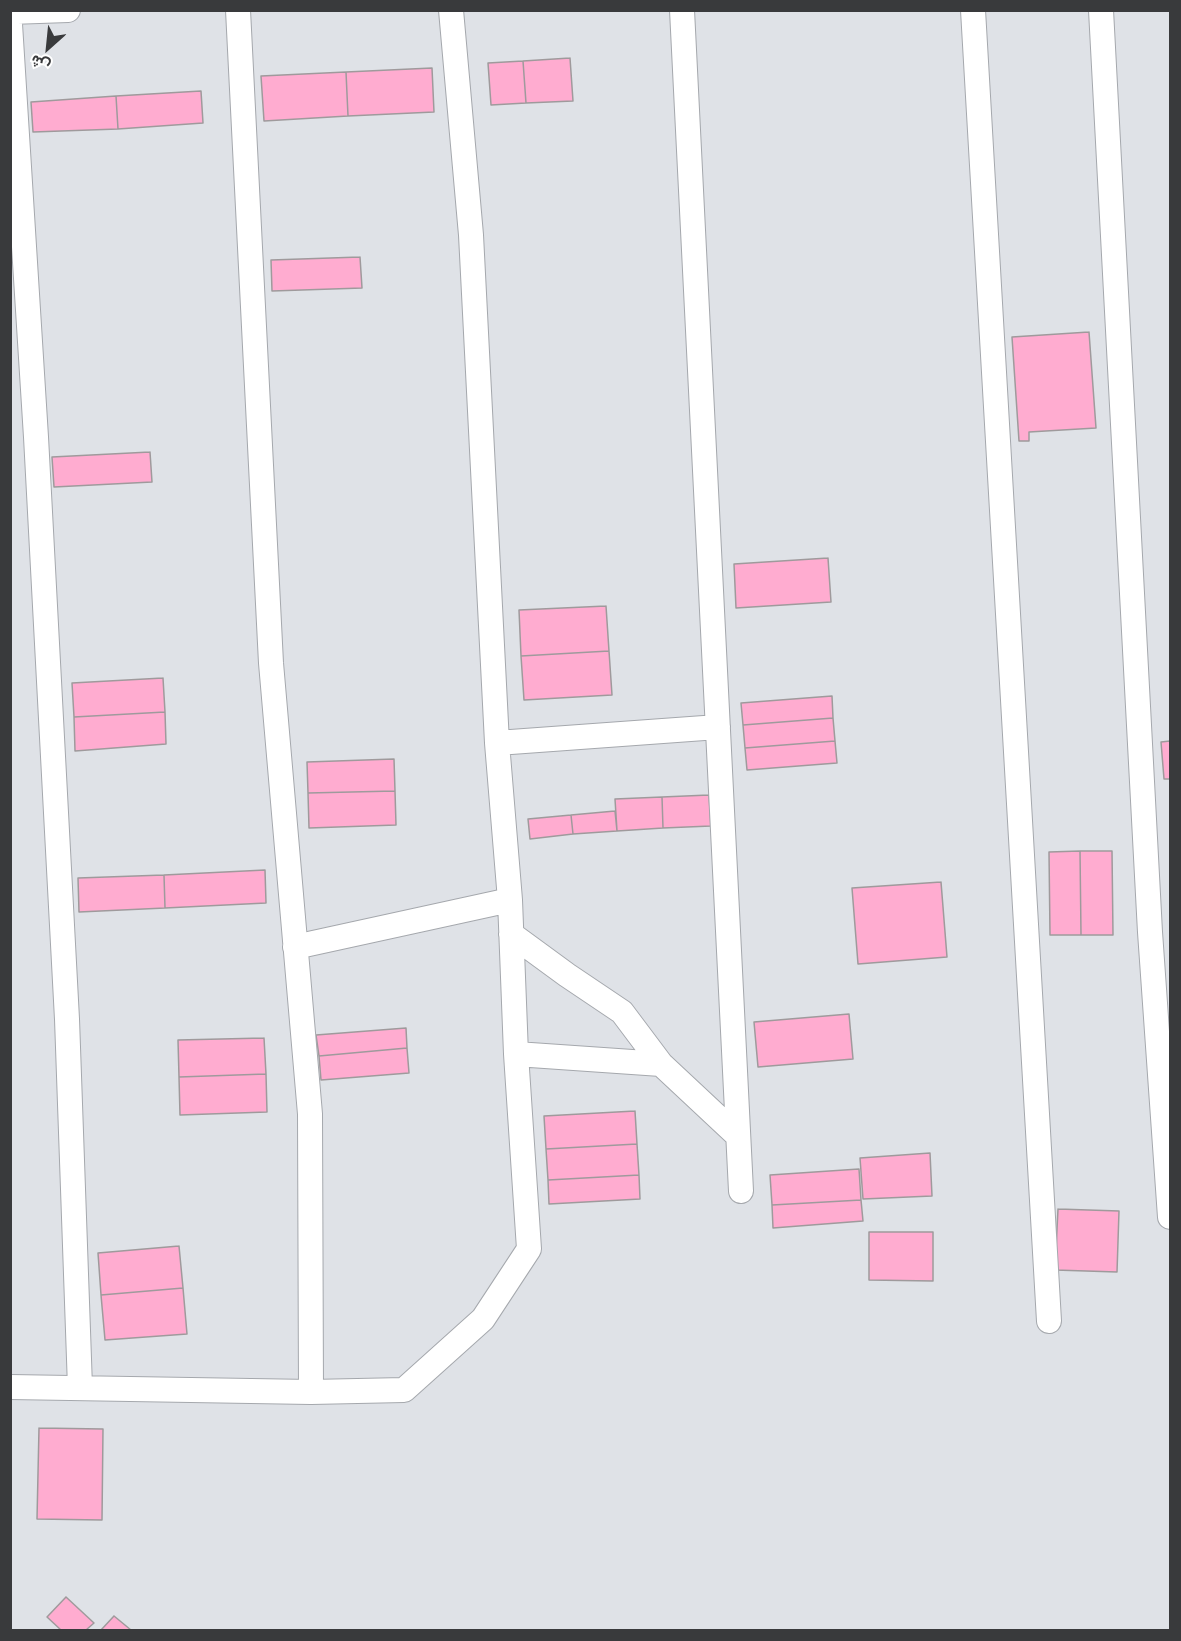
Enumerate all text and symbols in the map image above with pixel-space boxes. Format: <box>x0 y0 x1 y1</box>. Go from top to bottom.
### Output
north arrow <box>18 18 78 78</box>
text: ش <box>27 51 53 77</box>

